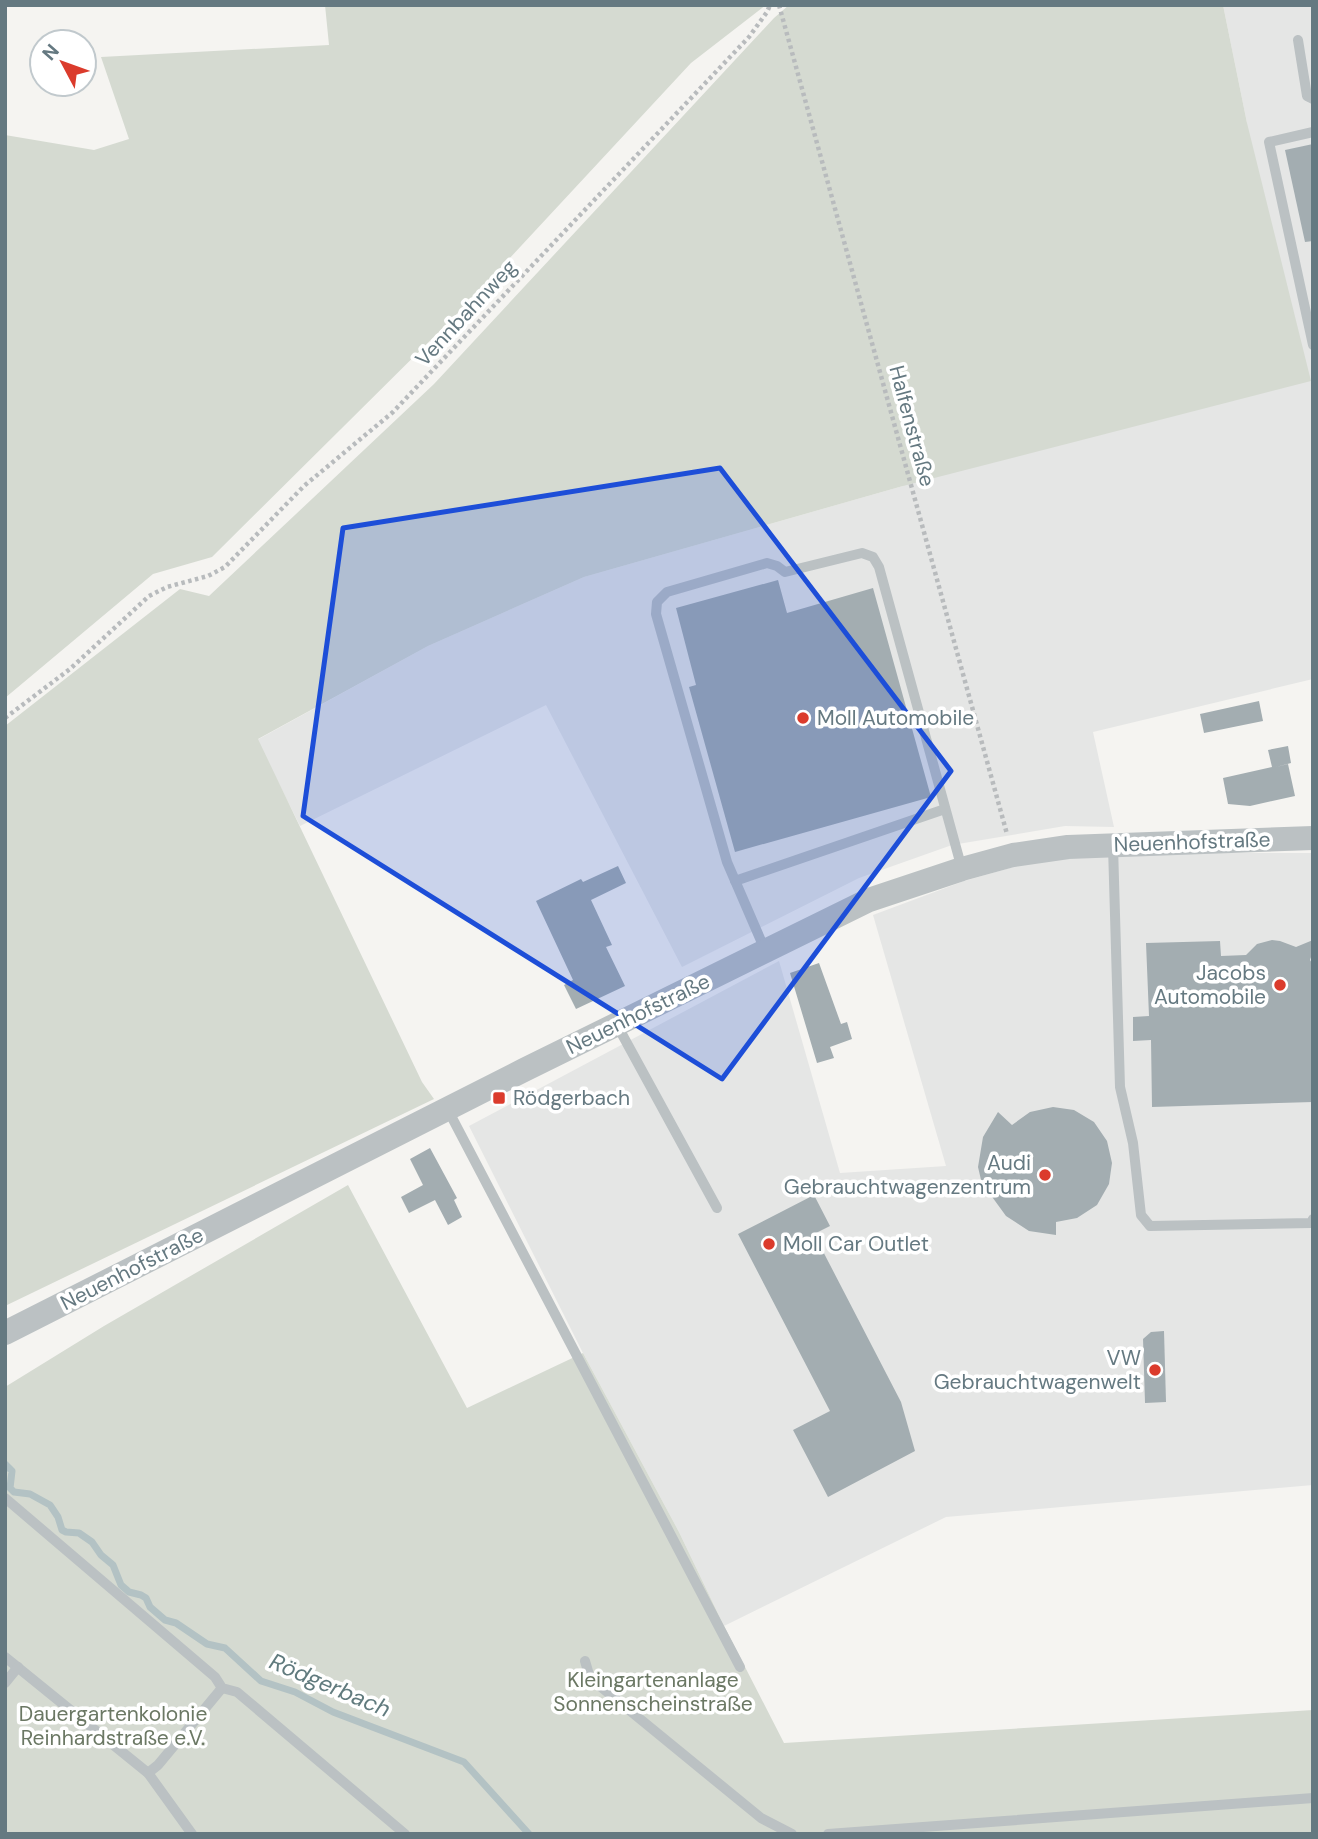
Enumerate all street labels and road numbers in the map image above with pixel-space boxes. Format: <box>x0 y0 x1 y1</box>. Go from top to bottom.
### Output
street label: Vennbahnweg <box>409 253 523 373</box>
street label: Halfenstraße <box>882 362 942 490</box>
street label: Neuenhofstraße <box>1113 825 1271 859</box>
street label: Neuenhofstraße <box>561 967 715 1061</box>
street label: Neuenhofstraße <box>56 1221 208 1317</box>

